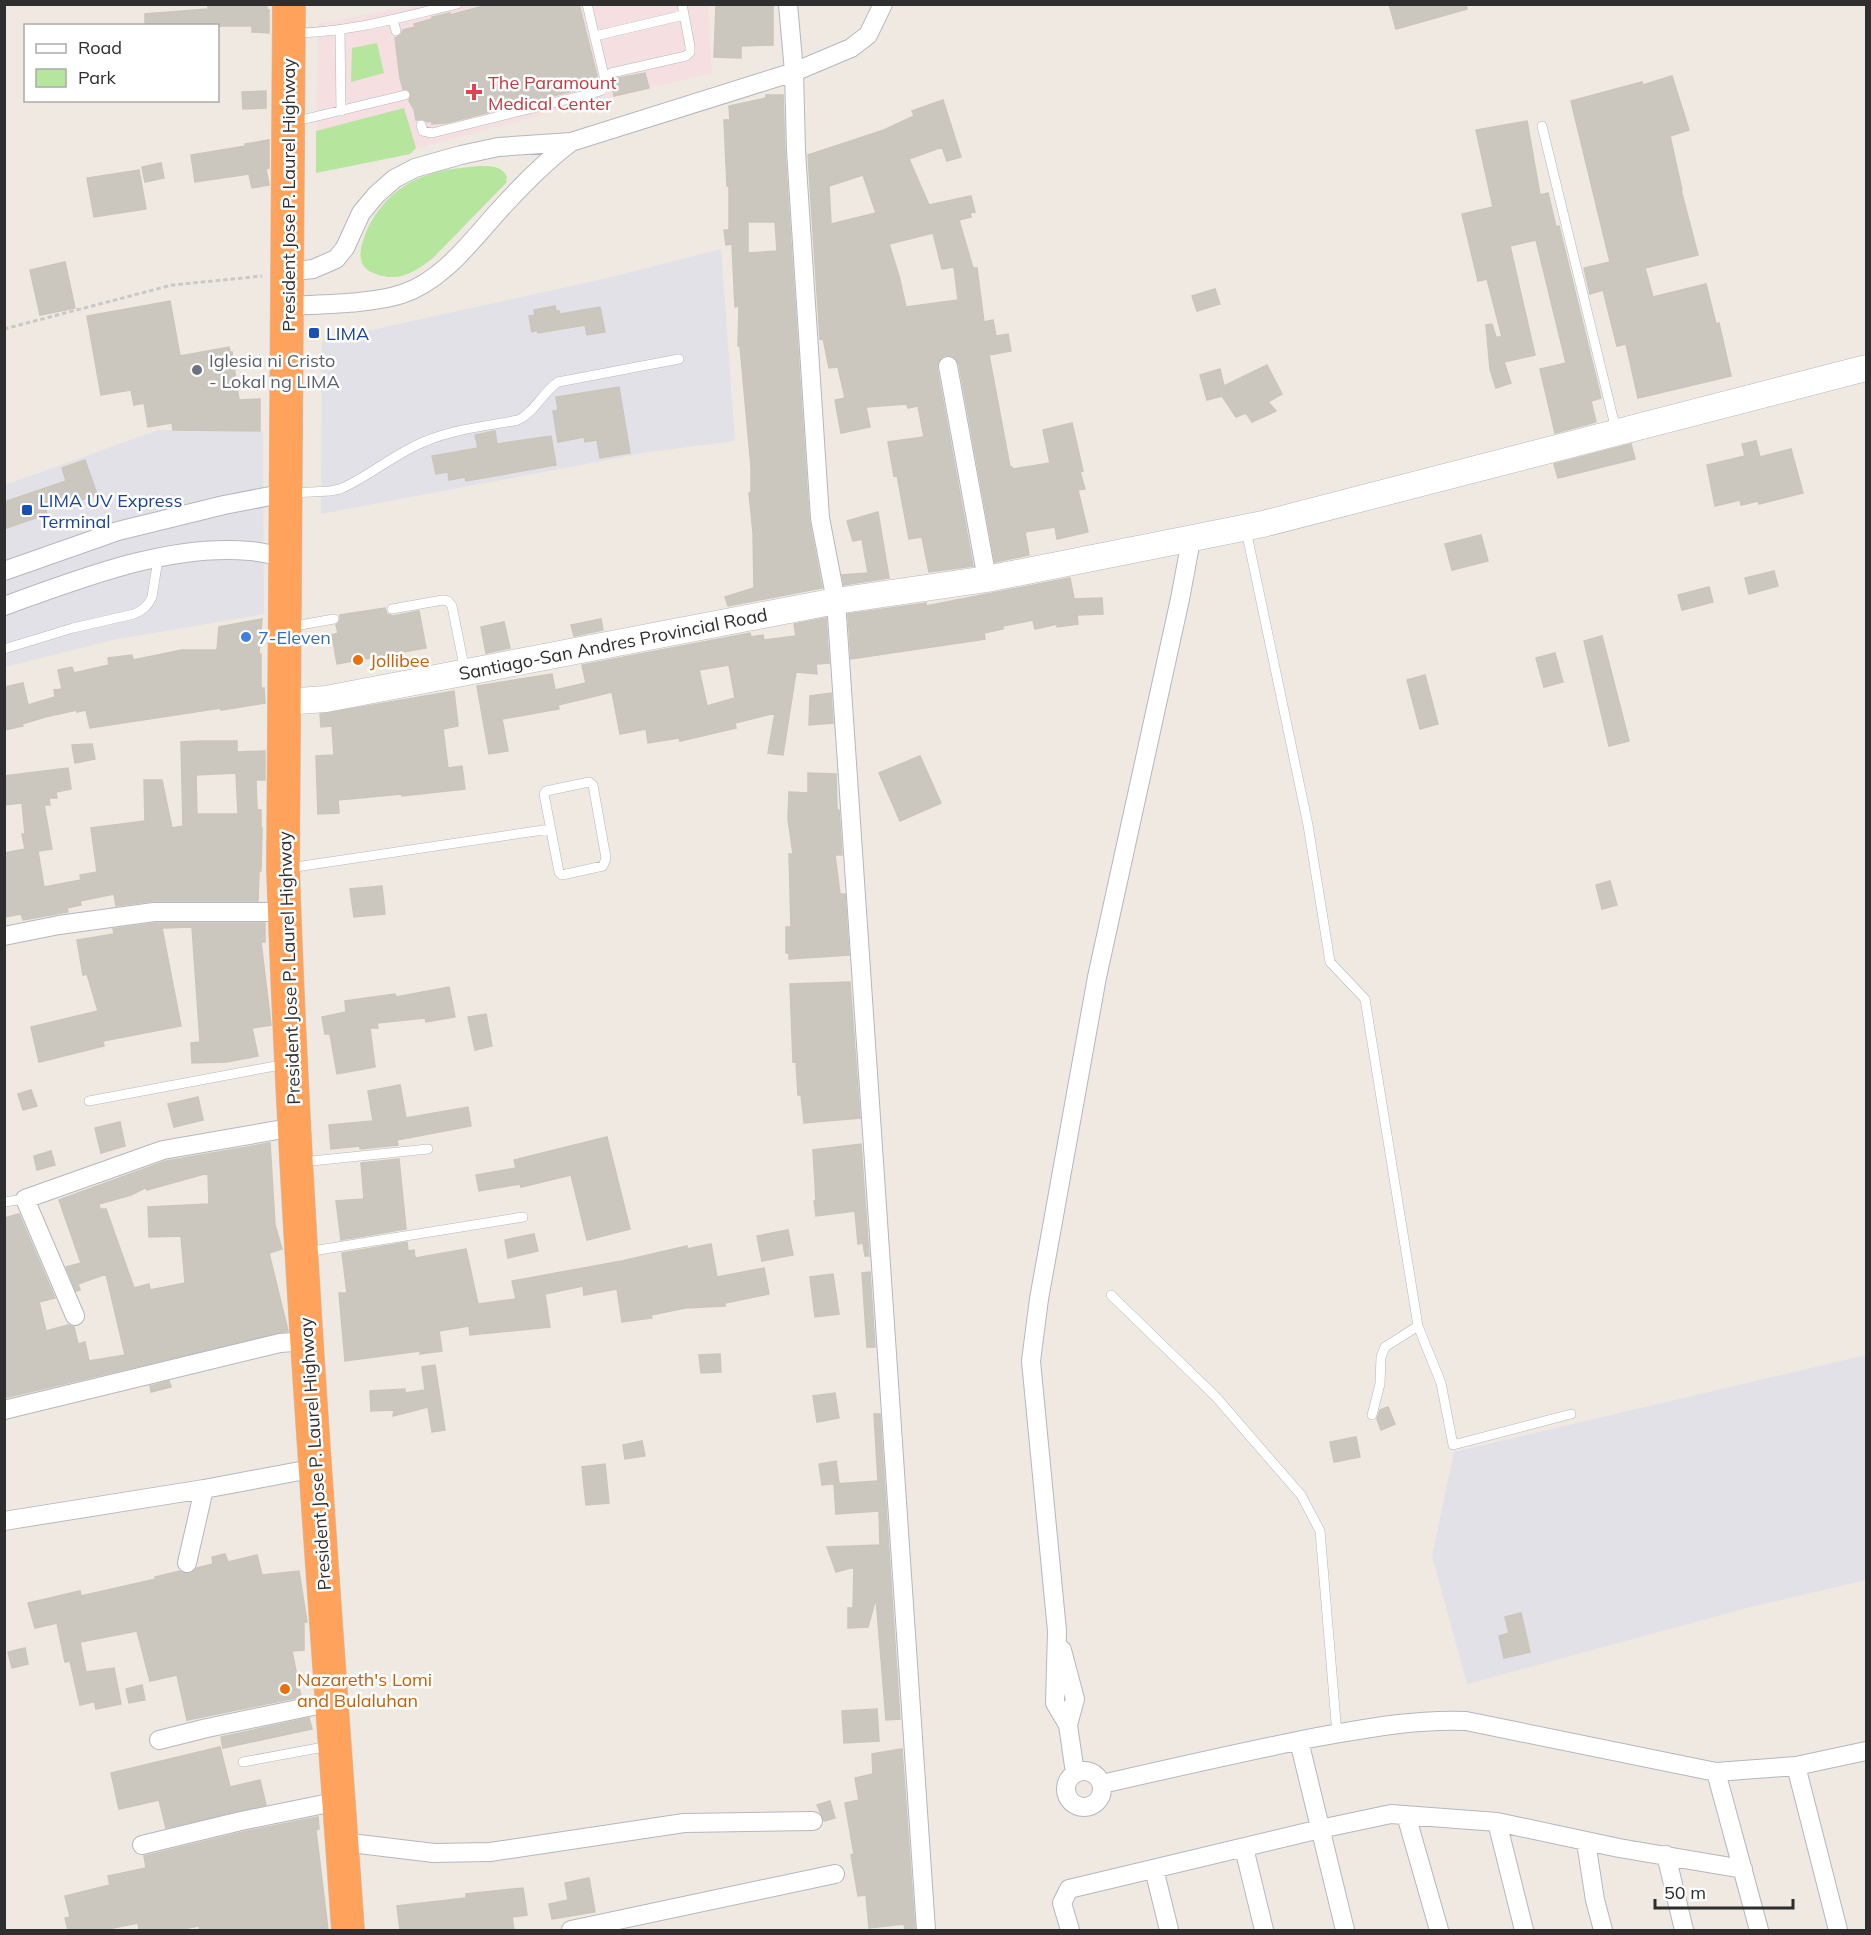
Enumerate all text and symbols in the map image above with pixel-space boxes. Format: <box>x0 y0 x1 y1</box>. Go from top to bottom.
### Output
legend <box>24 24 219 102</box>
text: Road <box>78 36 122 59</box>
street label: President Jose P. Laurel Highway <box>277 58 300 332</box>
text: Park <box>78 66 117 89</box>
place label: The Paramount Medical Center <box>488 71 617 115</box>
marker: The Paramount Medical Center <box>465 83 483 101</box>
place label: LIMA <box>326 322 369 345</box>
marker: LIMA <box>307 326 321 340</box>
place label: Iglesia ni Cristo - Lokal ng LIMA <box>209 349 340 393</box>
marker: Iglesia ni Cristo - Lokal ng LIMA <box>190 363 204 377</box>
place label: LIMA UV Express Terminal <box>39 489 182 533</box>
marker: LIMA UV Express Terminal <box>20 503 34 517</box>
street label: Santiago-San Andres Provincial Road <box>457 603 769 685</box>
place label: 7-Eleven <box>258 626 331 649</box>
marker: 7-Eleven <box>239 630 253 644</box>
place label: Jollibee <box>370 649 429 672</box>
marker: Jollibee <box>351 653 365 667</box>
street label: President Jose P. Laurel Highway <box>273 830 305 1105</box>
street label: President Jose P. Laurel Highway <box>294 1316 336 1591</box>
place label: Nazareth's Lomi and Bulaluhan <box>297 1668 432 1712</box>
marker: Nazareth's Lomi and Bulaluhan <box>278 1682 292 1696</box>
scale bar <box>1655 1872 1793 1910</box>
text: 50 m <box>1664 1881 1706 1904</box>

